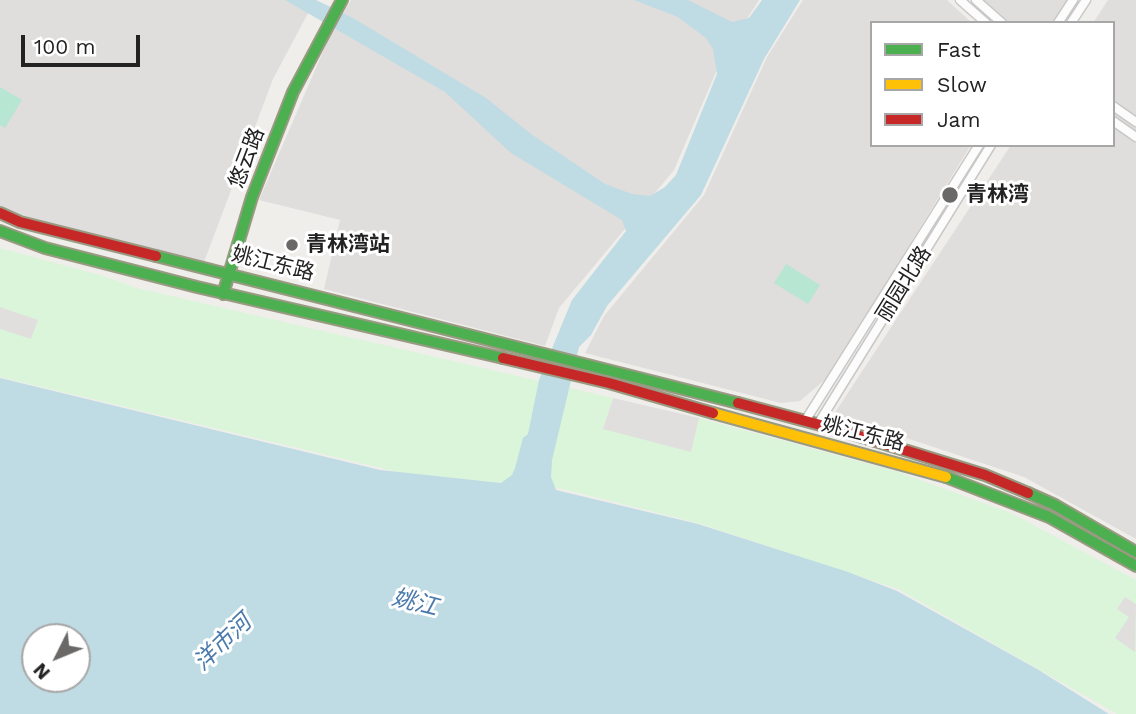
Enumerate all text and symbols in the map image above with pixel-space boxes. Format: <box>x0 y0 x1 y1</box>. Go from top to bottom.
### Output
scale bar <box>24 21 144 65</box>
legend <box>870 21 1115 147</box>
text: 100 m <box>34 34 96 59</box>
text: Fast <box>937 37 981 62</box>
text: Slow <box>937 72 987 97</box>
text: Jam <box>937 107 980 132</box>
street label: 悠云路 <box>224 124 270 192</box>
place label: 青林湾 <box>966 182 1029 208</box>
marker: 青林湾 <box>940 185 960 205</box>
place label: 青林湾站 <box>306 232 390 258</box>
marker: 青林湾站 <box>284 237 300 253</box>
street label: 姚江东路 <box>229 242 317 286</box>
street label: 丽园北路 <box>871 242 937 326</box>
street label: 姚江东路 <box>819 412 907 456</box>
water label: 姚江 <box>389 584 441 622</box>
water label: 洋市河 <box>189 609 257 677</box>
north arrow <box>21 623 91 693</box>
text: N <box>29 658 55 684</box>

